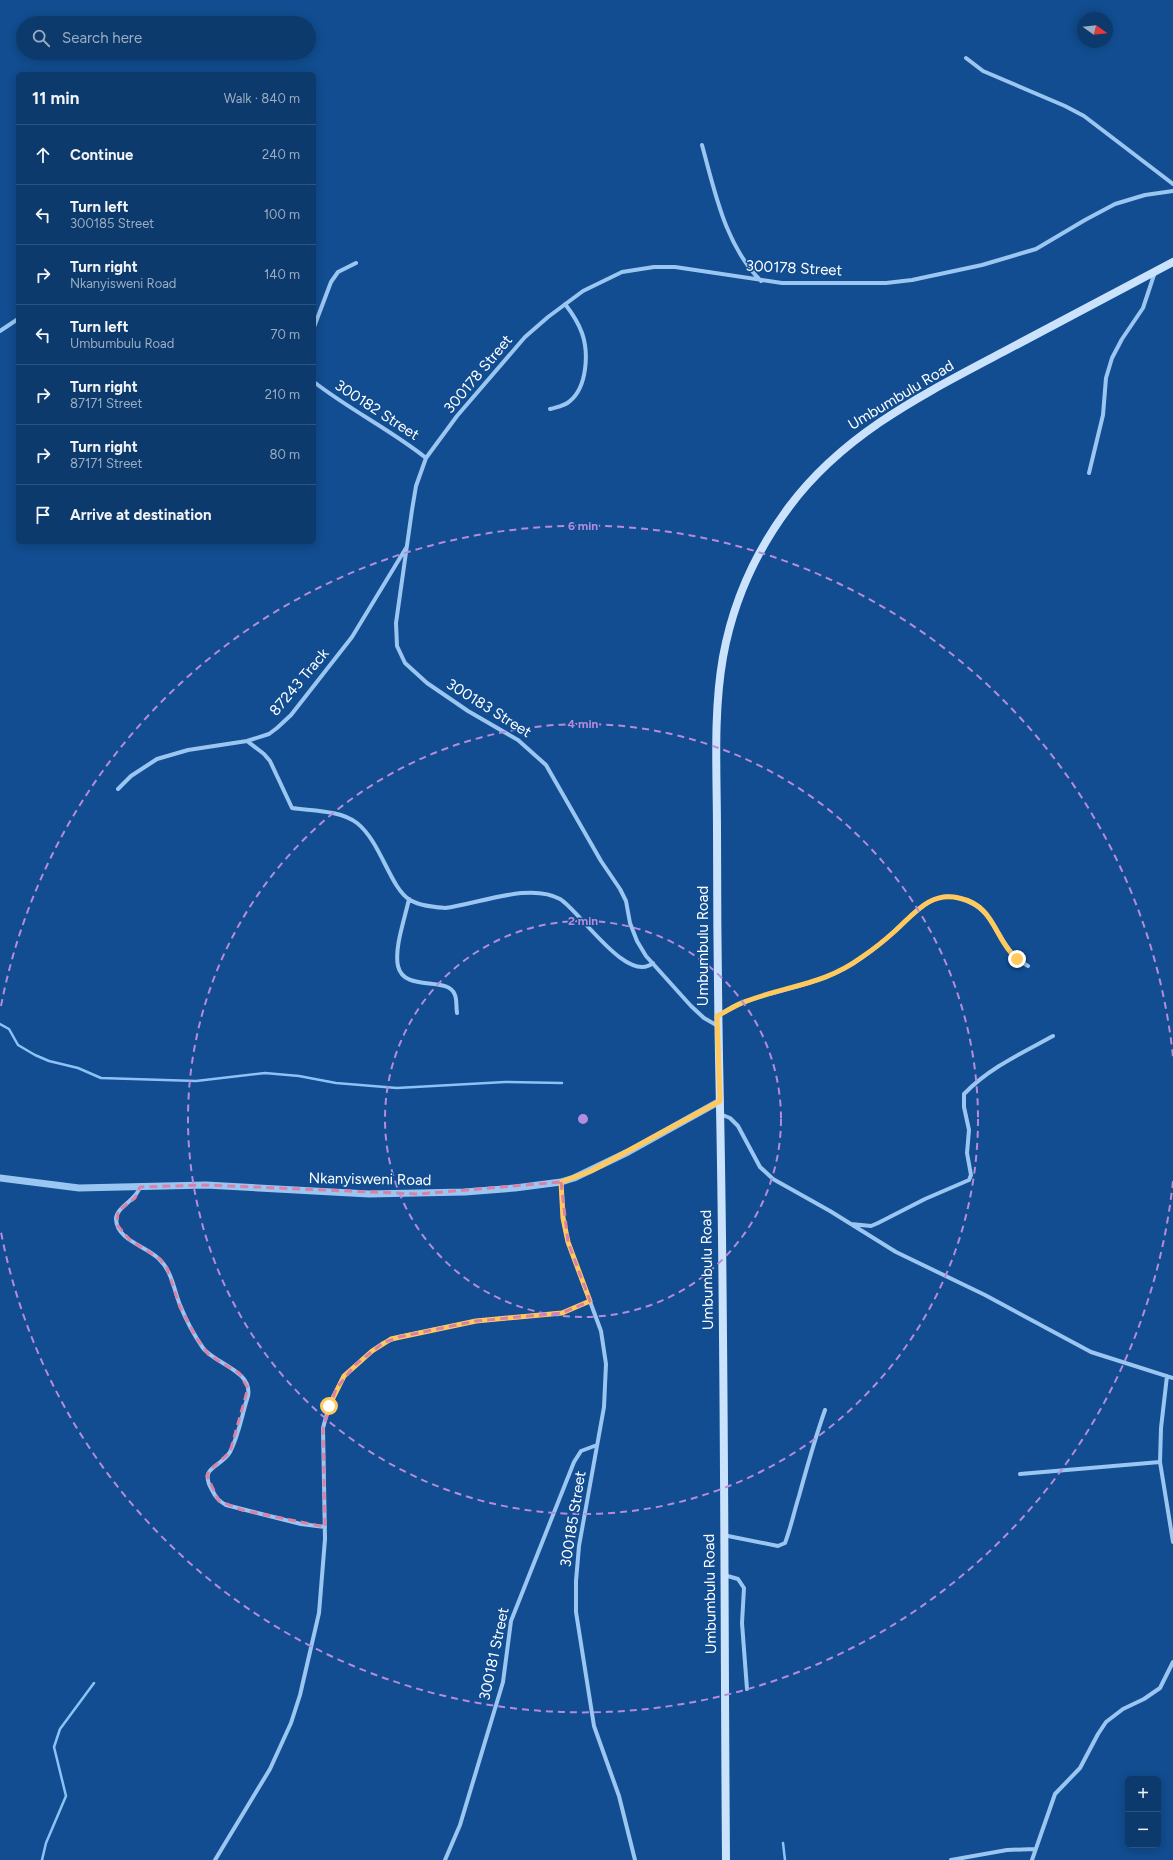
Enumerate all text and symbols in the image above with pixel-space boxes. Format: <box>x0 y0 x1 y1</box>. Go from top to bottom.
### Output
north arrow <box>1077 12 1113 48</box>
search box <box>16 16 316 60</box>
icon: search <box>30 27 52 49</box>
text: Search here <box>62 29 142 47</box>
text: 11 min <box>32 88 79 108</box>
text: Walk · 840 m <box>224 91 300 106</box>
icon: ahead <box>32 144 54 166</box>
text: Continue <box>70 146 133 164</box>
text: 240 m <box>262 147 300 162</box>
text: Turn left <box>70 198 128 216</box>
icon: left <box>32 204 54 226</box>
text: 100 m <box>264 207 300 222</box>
text: 300185 Street <box>70 216 154 231</box>
street label: 300178 Street <box>745 256 843 280</box>
text: Turn right <box>70 258 138 276</box>
icon: right <box>32 264 54 286</box>
text: 140 m <box>264 267 300 282</box>
text: Nkanyisweni Road <box>70 276 176 291</box>
text: Turn left <box>70 318 128 336</box>
icon: left <box>32 324 54 346</box>
text: 70 m <box>270 327 300 342</box>
street label: 300178 Street <box>440 331 516 417</box>
text: Umbumbulu Road <box>70 336 174 351</box>
street label: Umbumbulu Road <box>845 356 957 434</box>
street label: 300182 Street <box>331 376 423 444</box>
text: Turn right <box>70 378 138 396</box>
icon: right <box>32 384 54 406</box>
text: 210 m <box>265 387 300 402</box>
text: 87171 Street <box>70 396 142 411</box>
text: Turn right <box>70 438 138 456</box>
icon: right <box>32 444 54 466</box>
text: 80 m <box>269 447 300 462</box>
text: 87171 Street <box>70 456 142 471</box>
icon: arrive <box>32 504 54 526</box>
text: Arrive at destination <box>70 506 211 524</box>
text: 6 min <box>568 519 598 533</box>
street label: 87243 Track <box>266 644 333 719</box>
street label: 300183 Street <box>443 675 535 741</box>
text: 4 min <box>568 717 599 731</box>
street label: Umbumbulu Road <box>694 886 712 1006</box>
text: 2 min <box>568 914 598 928</box>
route end <box>1008 950 1026 968</box>
centre of rings <box>576 1112 590 1126</box>
street label: Nkanyisweni Road <box>308 1169 432 1189</box>
street label: Umbumbulu Road <box>697 1210 717 1330</box>
route start <box>320 1397 338 1415</box>
street label: 300185 Street <box>557 1469 590 1568</box>
street label: Umbumbulu Road <box>700 1534 720 1654</box>
street label: 300181 Street <box>475 1605 513 1702</box>
map controls <box>1125 1776 1161 1848</box>
button: + <box>1125 1776 1161 1812</box>
button: − <box>1125 1812 1161 1848</box>

